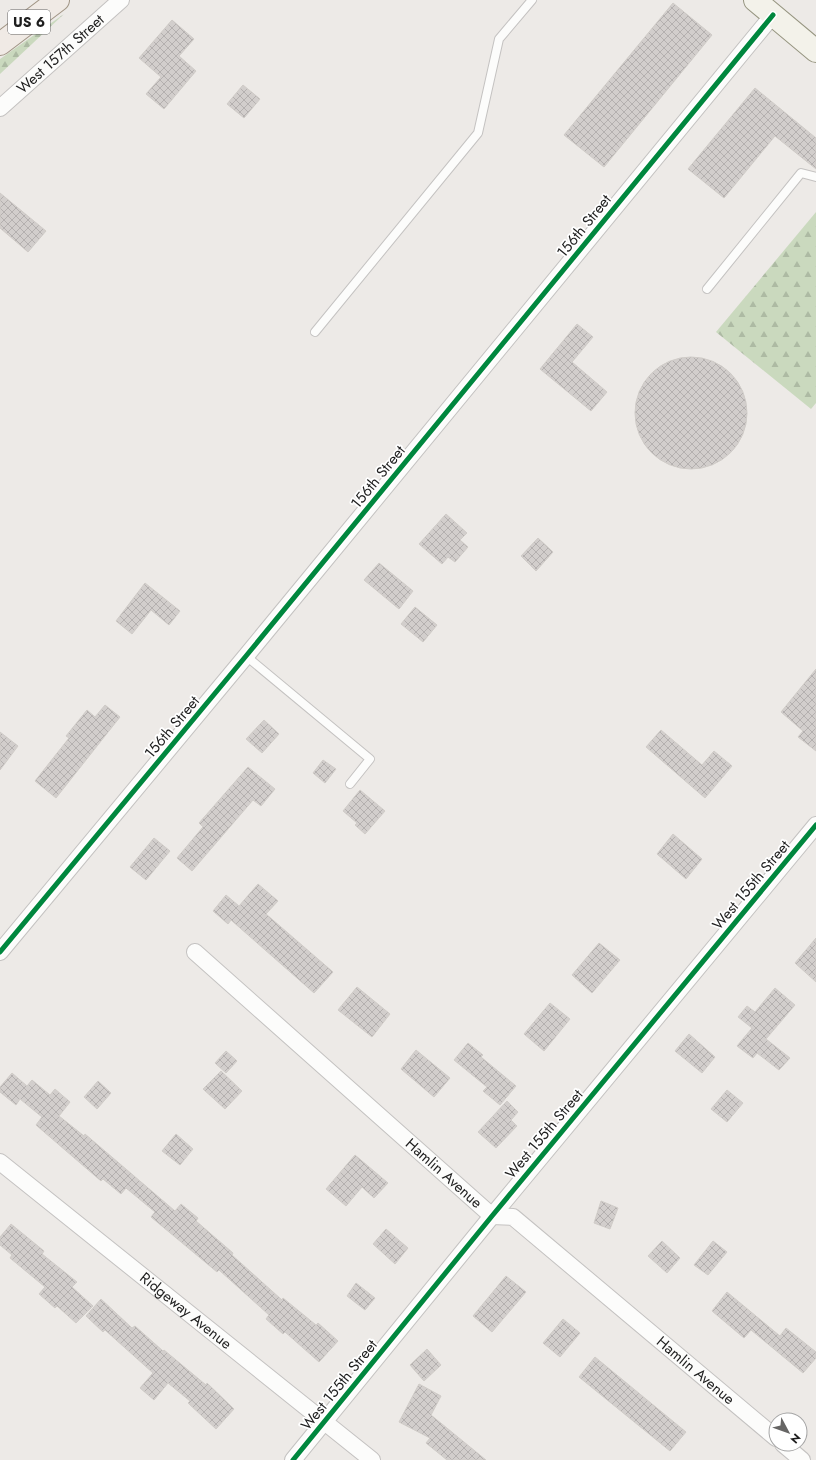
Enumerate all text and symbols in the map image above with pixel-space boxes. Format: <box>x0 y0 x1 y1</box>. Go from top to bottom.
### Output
street label: West 157th Street <box>12 9 109 99</box>
road number: US 6 <box>8 10 50 34</box>
street label: 156th Street <box>552 189 617 262</box>
street label: 156th Street <box>346 440 411 513</box>
street label: 156th Street <box>139 691 205 763</box>
street label: West 155th Street <box>707 835 795 935</box>
street label: West 155th Street <box>500 1084 588 1184</box>
street label: Hamlin Avenue <box>401 1133 487 1214</box>
street label: Ridgeway Avenue <box>135 1267 237 1355</box>
street label: Hamlin Avenue <box>652 1331 740 1410</box>
street label: West 155th Street <box>296 1335 383 1435</box>
north arrow <box>768 1412 808 1452</box>
text: N <box>787 1430 804 1447</box>

